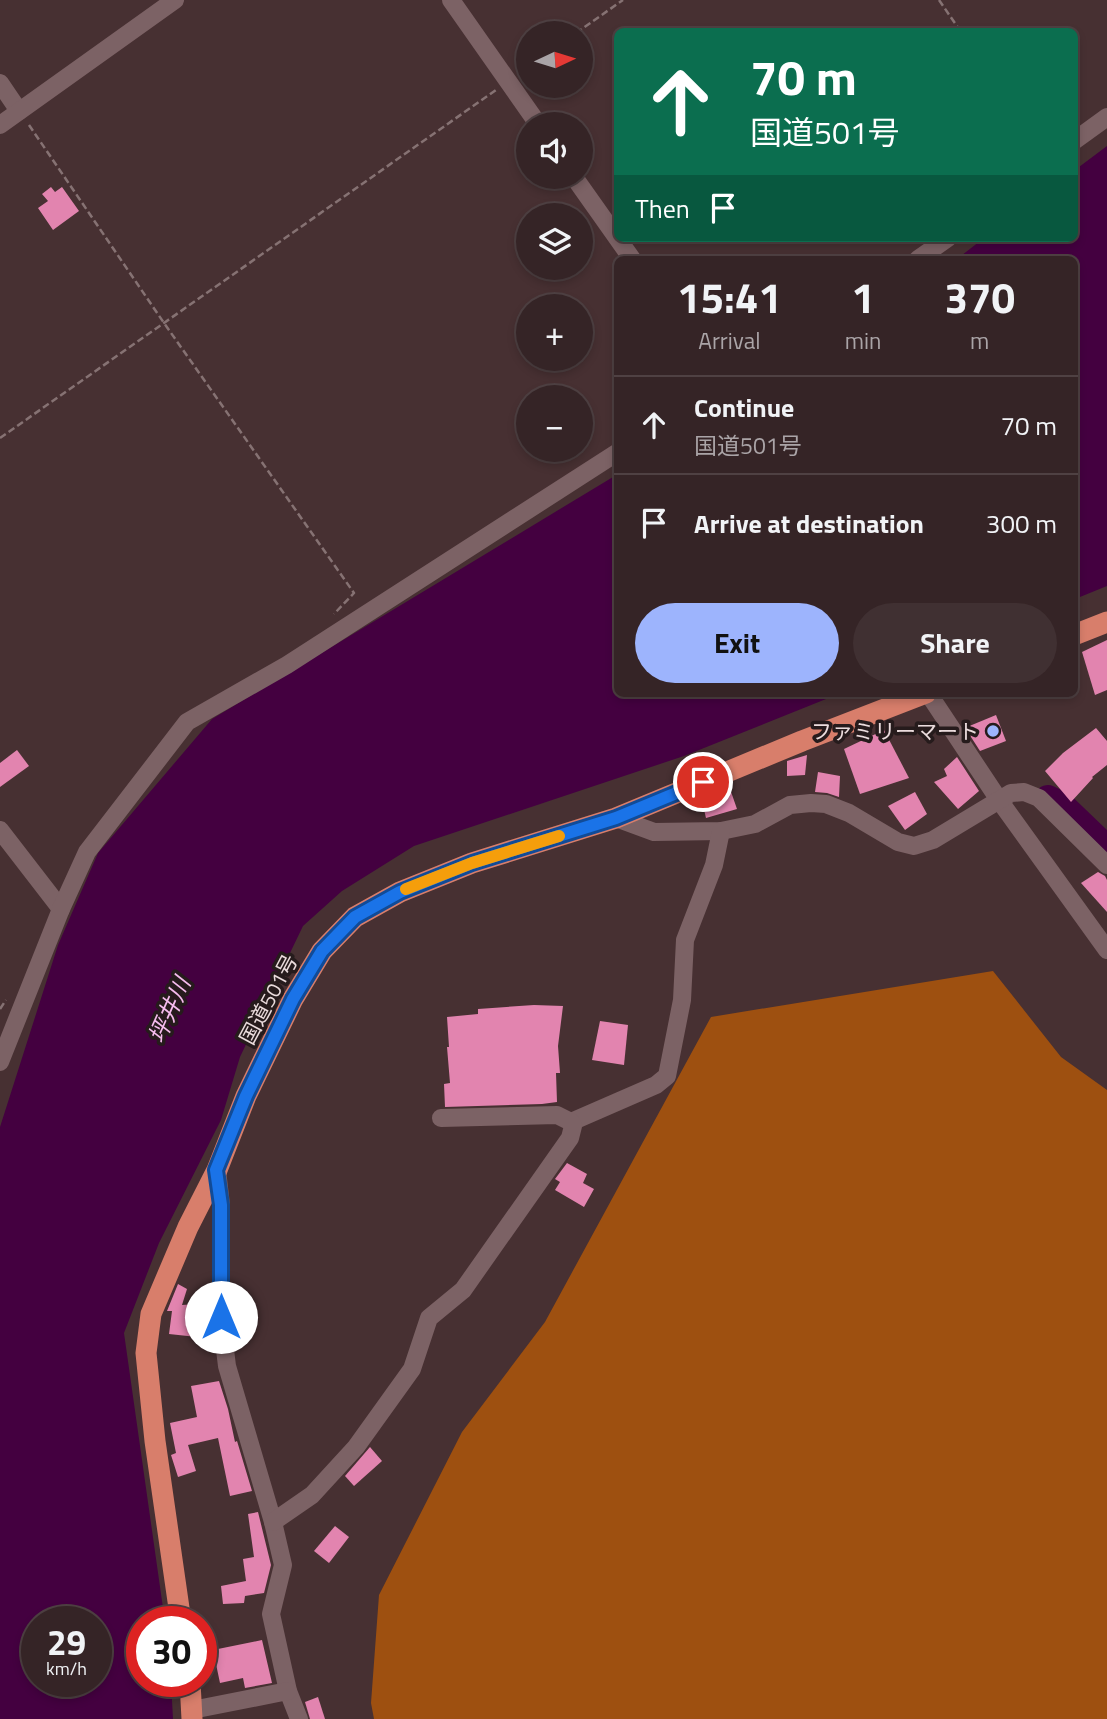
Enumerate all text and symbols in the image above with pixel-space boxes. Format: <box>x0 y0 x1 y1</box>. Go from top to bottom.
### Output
north arrow <box>516 21 593 98</box>
map controls <box>516 21 593 462</box>
text: 70 m <box>750 39 857 114</box>
icon: ahead <box>635 56 726 147</box>
text: 国道501号 <box>750 108 900 156</box>
button: sound <box>516 112 593 189</box>
text: Then <box>635 189 690 228</box>
icon: arrive <box>704 189 742 227</box>
button: layers <box>516 203 593 280</box>
text: 15:41 <box>677 265 782 329</box>
text: 1 <box>851 265 875 329</box>
text: 370 <box>944 265 1015 329</box>
button: + <box>516 294 593 371</box>
text: Arrival <box>698 323 761 358</box>
text: min <box>845 323 881 358</box>
text: m <box>970 323 989 358</box>
button: − <box>516 385 593 462</box>
text: Continue <box>694 388 794 427</box>
icon: ahead <box>635 406 673 444</box>
text: 70 m <box>1000 406 1057 445</box>
text: 国道501号 <box>694 428 802 463</box>
icon: arrive <box>635 504 673 542</box>
text: Arrive at destination <box>694 504 924 543</box>
text: 300 m <box>986 504 1057 543</box>
button: Exit <box>635 603 839 683</box>
button: Share <box>853 603 1057 683</box>
place label: ファミリーマート <box>811 715 979 747</box>
marker: ファミリーマート <box>985 723 1001 739</box>
pin <box>673 752 733 812</box>
icon: arrive <box>684 763 722 801</box>
street label: 国道501号 <box>231 948 305 1050</box>
water label: 坪井川 <box>139 969 200 1049</box>
position arrow <box>184 1280 258 1354</box>
speed limit sign: 30 <box>126 1606 217 1697</box>
text: 29 <box>47 1615 86 1669</box>
text: km/h <box>46 1655 87 1682</box>

